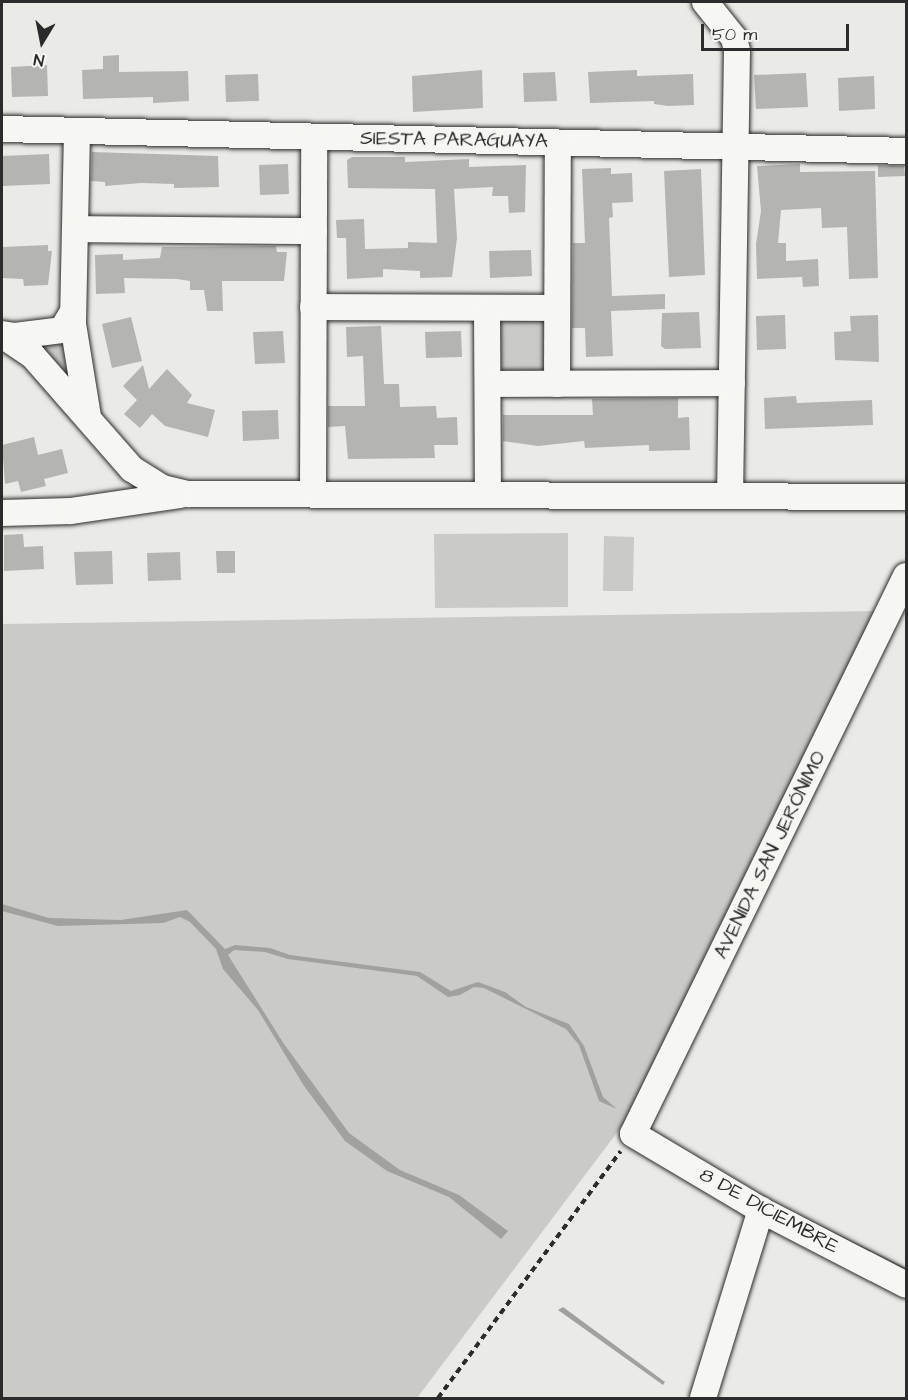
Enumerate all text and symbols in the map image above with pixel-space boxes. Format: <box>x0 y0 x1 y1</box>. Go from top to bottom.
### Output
north arrow <box>12 12 72 72</box>
scale bar <box>704 12 852 50</box>
text: 50 m <box>712 22 757 47</box>
text: N <box>32 48 46 71</box>
street label: SIESTA PARAGUAYA <box>360 126 548 154</box>
street label: AVENIDA SAN JERÓNIMO <box>709 747 831 963</box>
street label: 8 DE DICIEMBRE <box>695 1163 843 1259</box>

